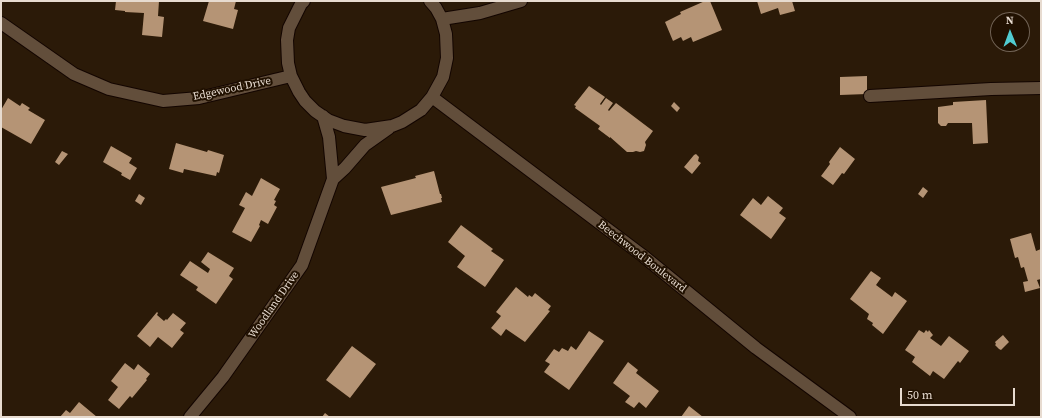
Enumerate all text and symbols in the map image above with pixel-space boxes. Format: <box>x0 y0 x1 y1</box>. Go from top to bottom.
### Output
north arrow <box>990 12 1030 52</box>
text: N <box>1006 13 1014 28</box>
street label: Edgewood Drive <box>192 74 272 104</box>
street label: Beechwood Boulevard <box>595 218 689 296</box>
street label: Woodland Drive <box>246 269 302 341</box>
scale bar <box>902 380 1017 406</box>
text: 50 m <box>907 387 933 403</box>

